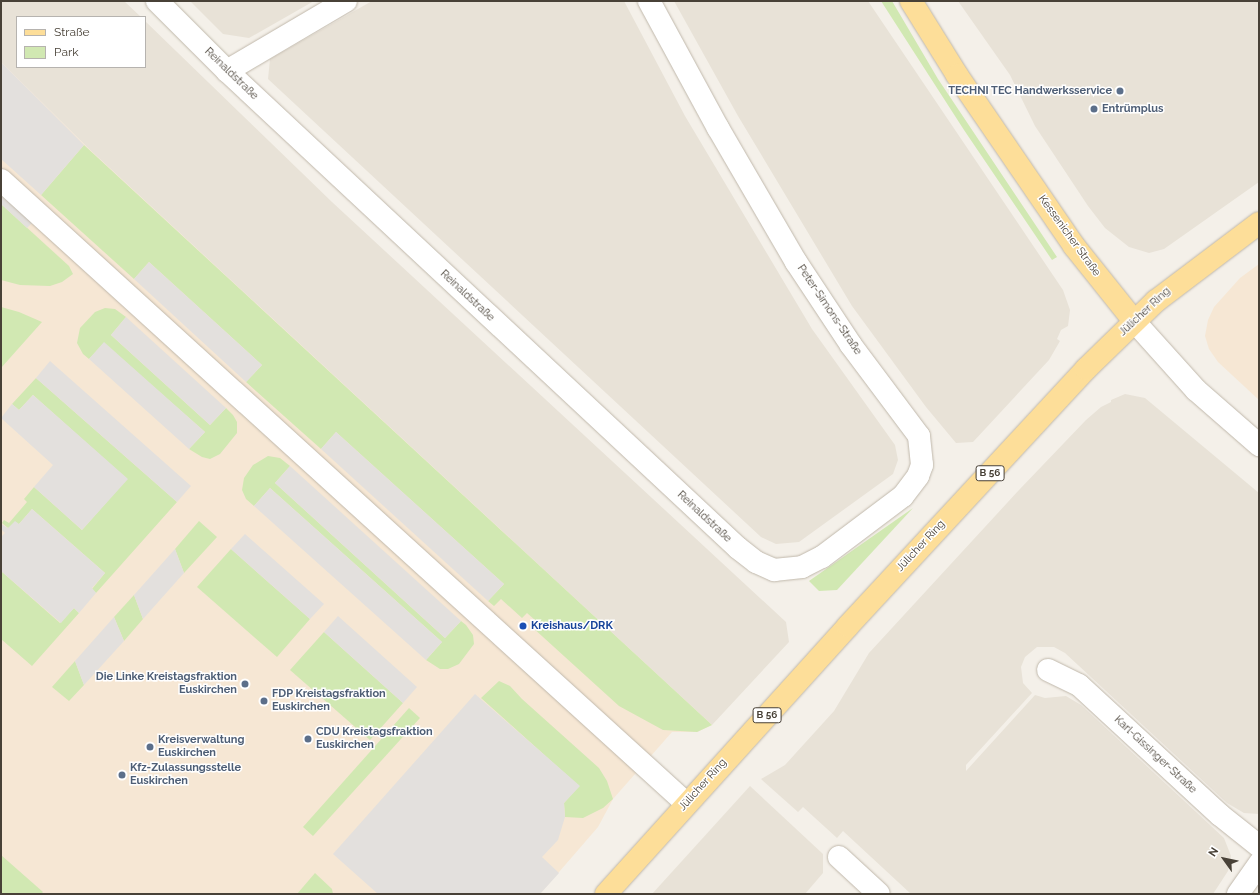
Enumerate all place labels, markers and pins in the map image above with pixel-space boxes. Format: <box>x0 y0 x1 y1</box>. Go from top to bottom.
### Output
place label: TECHNI TEC Handwerksservice <box>948 84 1112 98</box>
marker: TECHNI TEC Handwerksservice <box>1115 86 1125 96</box>
place label: Entrümplus <box>1102 102 1163 116</box>
marker: Entrümplus <box>1089 104 1099 114</box>
place label: Kreishaus/DRK <box>531 619 613 633</box>
marker: Kreishaus/DRK <box>518 621 528 631</box>
place label: Die Linke Kreistagsfraktion Euskirchen <box>96 671 237 697</box>
marker: Die Linke Kreistagsfraktion Euskirchen <box>240 679 250 689</box>
place label: FDP Kreistagsfraktion Euskirchen <box>272 688 386 714</box>
marker: FDP Kreistagsfraktion Euskirchen <box>259 696 269 706</box>
place label: CDU Kreistagsfraktion Euskirchen <box>316 726 433 752</box>
place label: Kreisverwaltung Euskirchen <box>158 734 244 760</box>
marker: CDU Kreistagsfraktion Euskirchen <box>303 734 313 744</box>
marker: Kreisverwaltung Euskirchen <box>145 742 155 752</box>
place label: Kfz-Zulassungsstelle Euskirchen <box>130 762 241 788</box>
marker: Kfz-Zulassungsstelle Euskirchen <box>117 770 127 780</box>

